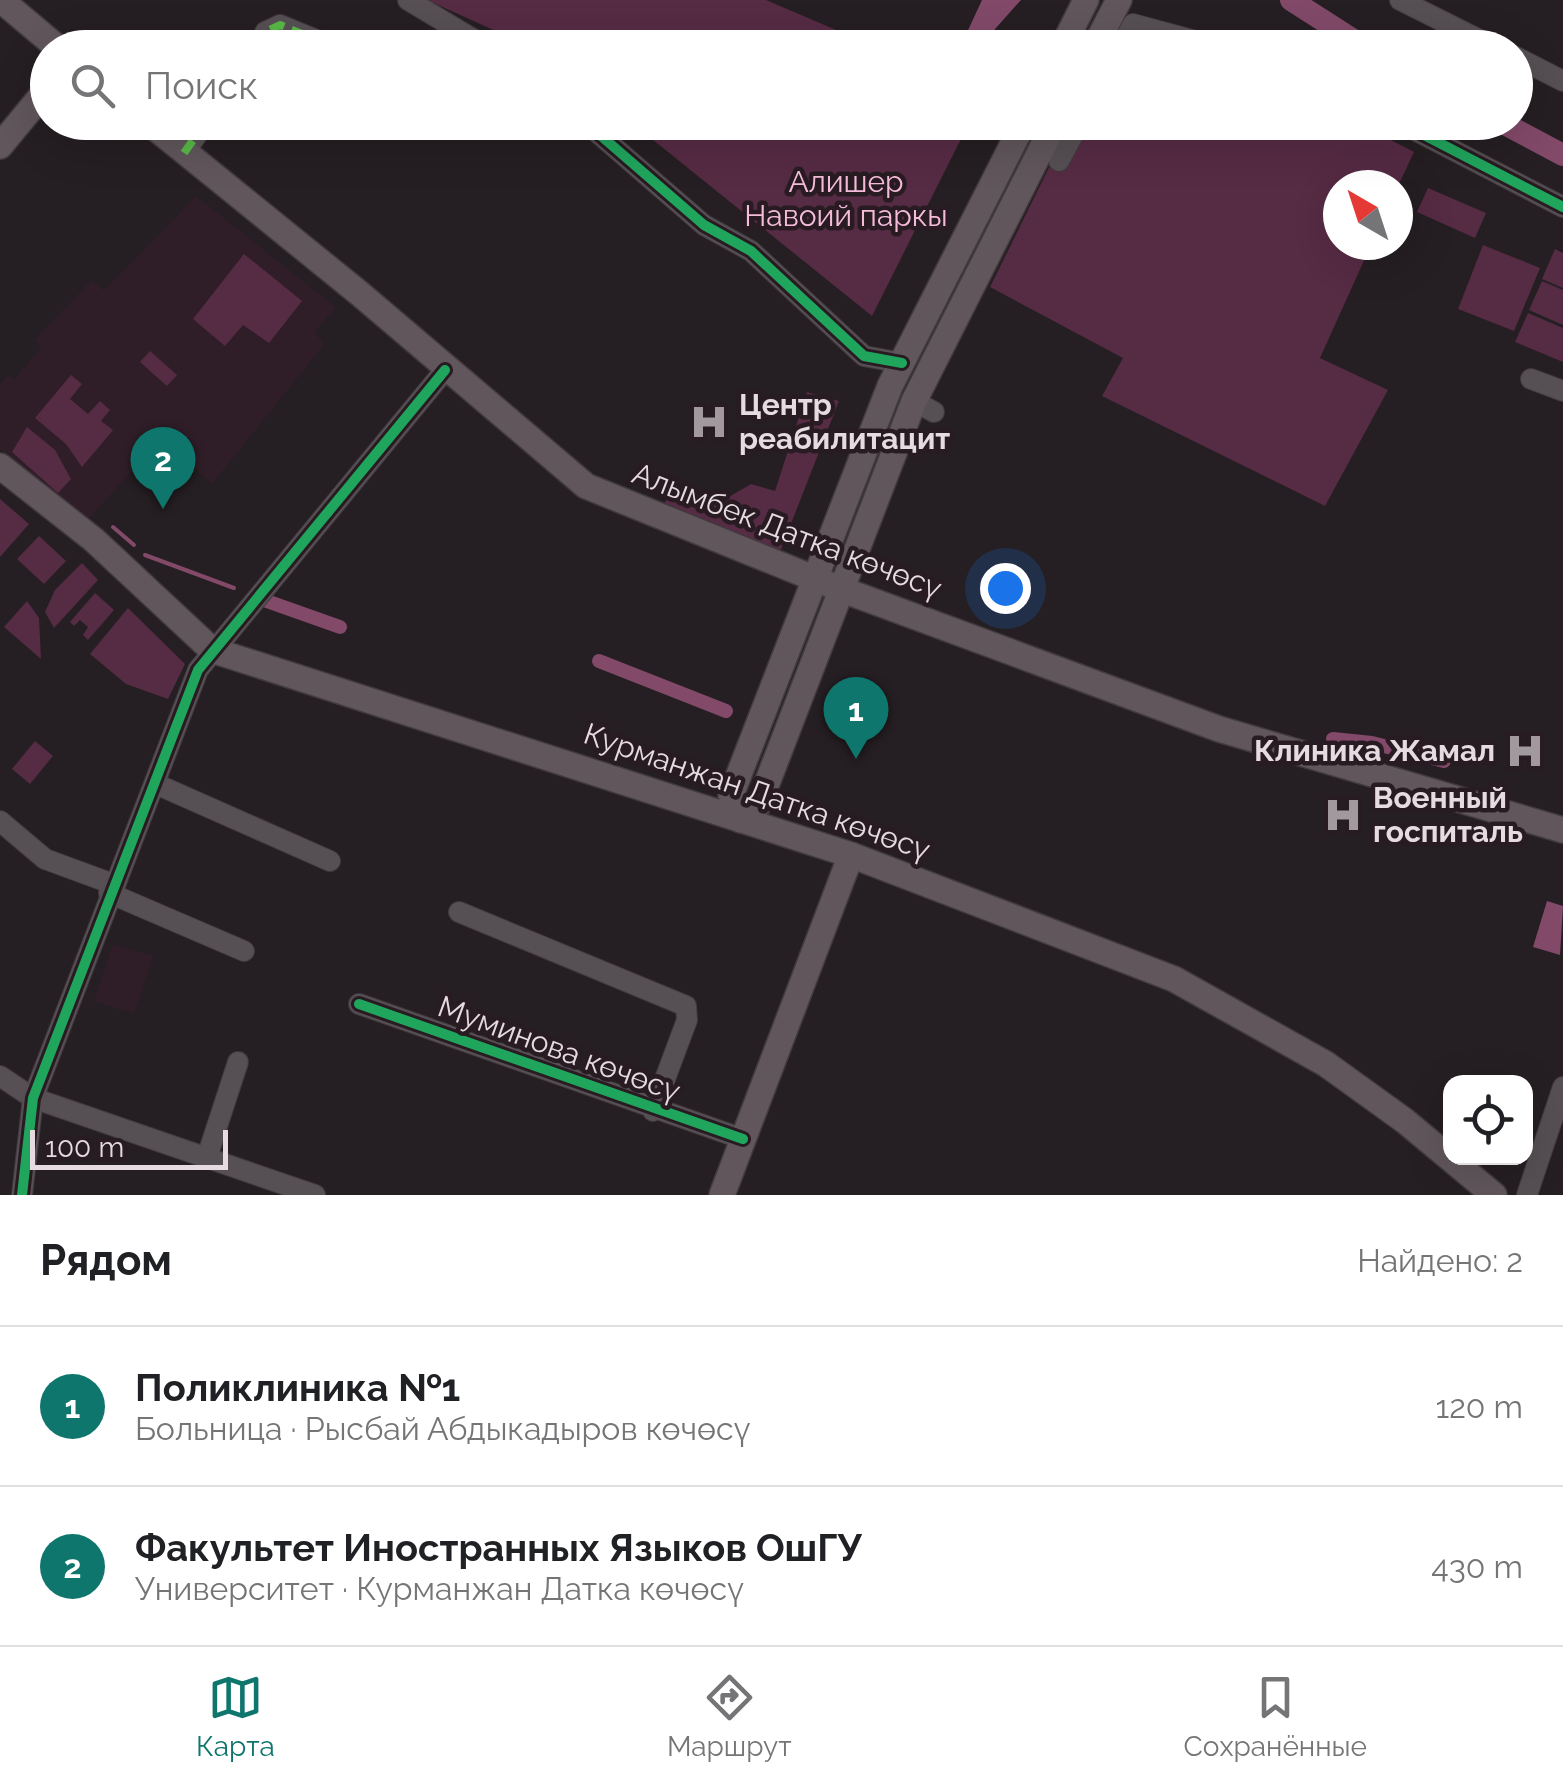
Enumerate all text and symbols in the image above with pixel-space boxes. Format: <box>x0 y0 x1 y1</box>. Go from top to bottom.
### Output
search box <box>30 30 1533 140</box>
icon: search <box>65 58 120 113</box>
text: Поиск <box>145 63 258 108</box>
park label: Алишер Навоий паркы <box>744 164 948 233</box>
north arrow <box>1323 170 1413 260</box>
place label: Центр реабилитацит <box>739 387 950 456</box>
hospital icon: Центр реабилитацит <box>688 401 730 443</box>
pin: 2 <box>130 426 196 509</box>
street label: Алымбек Датка көчөсү <box>628 455 947 606</box>
your location <box>980 563 1031 614</box>
pin: 1 <box>824 676 888 759</box>
street label: Курманжан Датка көчөсү <box>580 716 935 867</box>
hospital icon: Клиника Жамал <box>1504 730 1546 772</box>
place label: Клиника Жамал <box>1254 733 1495 768</box>
place label: Военный госпиталь <box>1373 780 1523 849</box>
hospital icon: Военный госпиталь <box>1322 794 1364 836</box>
street label: Муминова көчөсү <box>433 988 685 1109</box>
map controls <box>1443 1075 1533 1165</box>
button: locate <box>1443 1075 1533 1165</box>
scale bar <box>30 1125 228 1170</box>
text: 100 m <box>45 1131 124 1164</box>
text: Рядом <box>40 1236 172 1285</box>
text: Найдено: 2 <box>1357 1242 1523 1279</box>
text: Поликлиника №1 <box>135 1365 460 1410</box>
text: 1 <box>65 1388 80 1425</box>
text: 120 m <box>1435 1388 1523 1425</box>
text: Больница · Рысбай Абдыкадыров көчөсү <box>135 1410 751 1447</box>
text: Факультет Иностранных Языков ОшГУ <box>135 1525 862 1570</box>
text: 2 <box>63 1548 82 1585</box>
text: 430 m <box>1431 1548 1523 1585</box>
text: Университет · Курманжан Датка көчөсү <box>135 1570 744 1607</box>
tab: Карта <box>196 1670 275 1763</box>
tab: Маршрут <box>667 1670 792 1763</box>
tab: Сохранённые <box>1184 1670 1367 1763</box>

